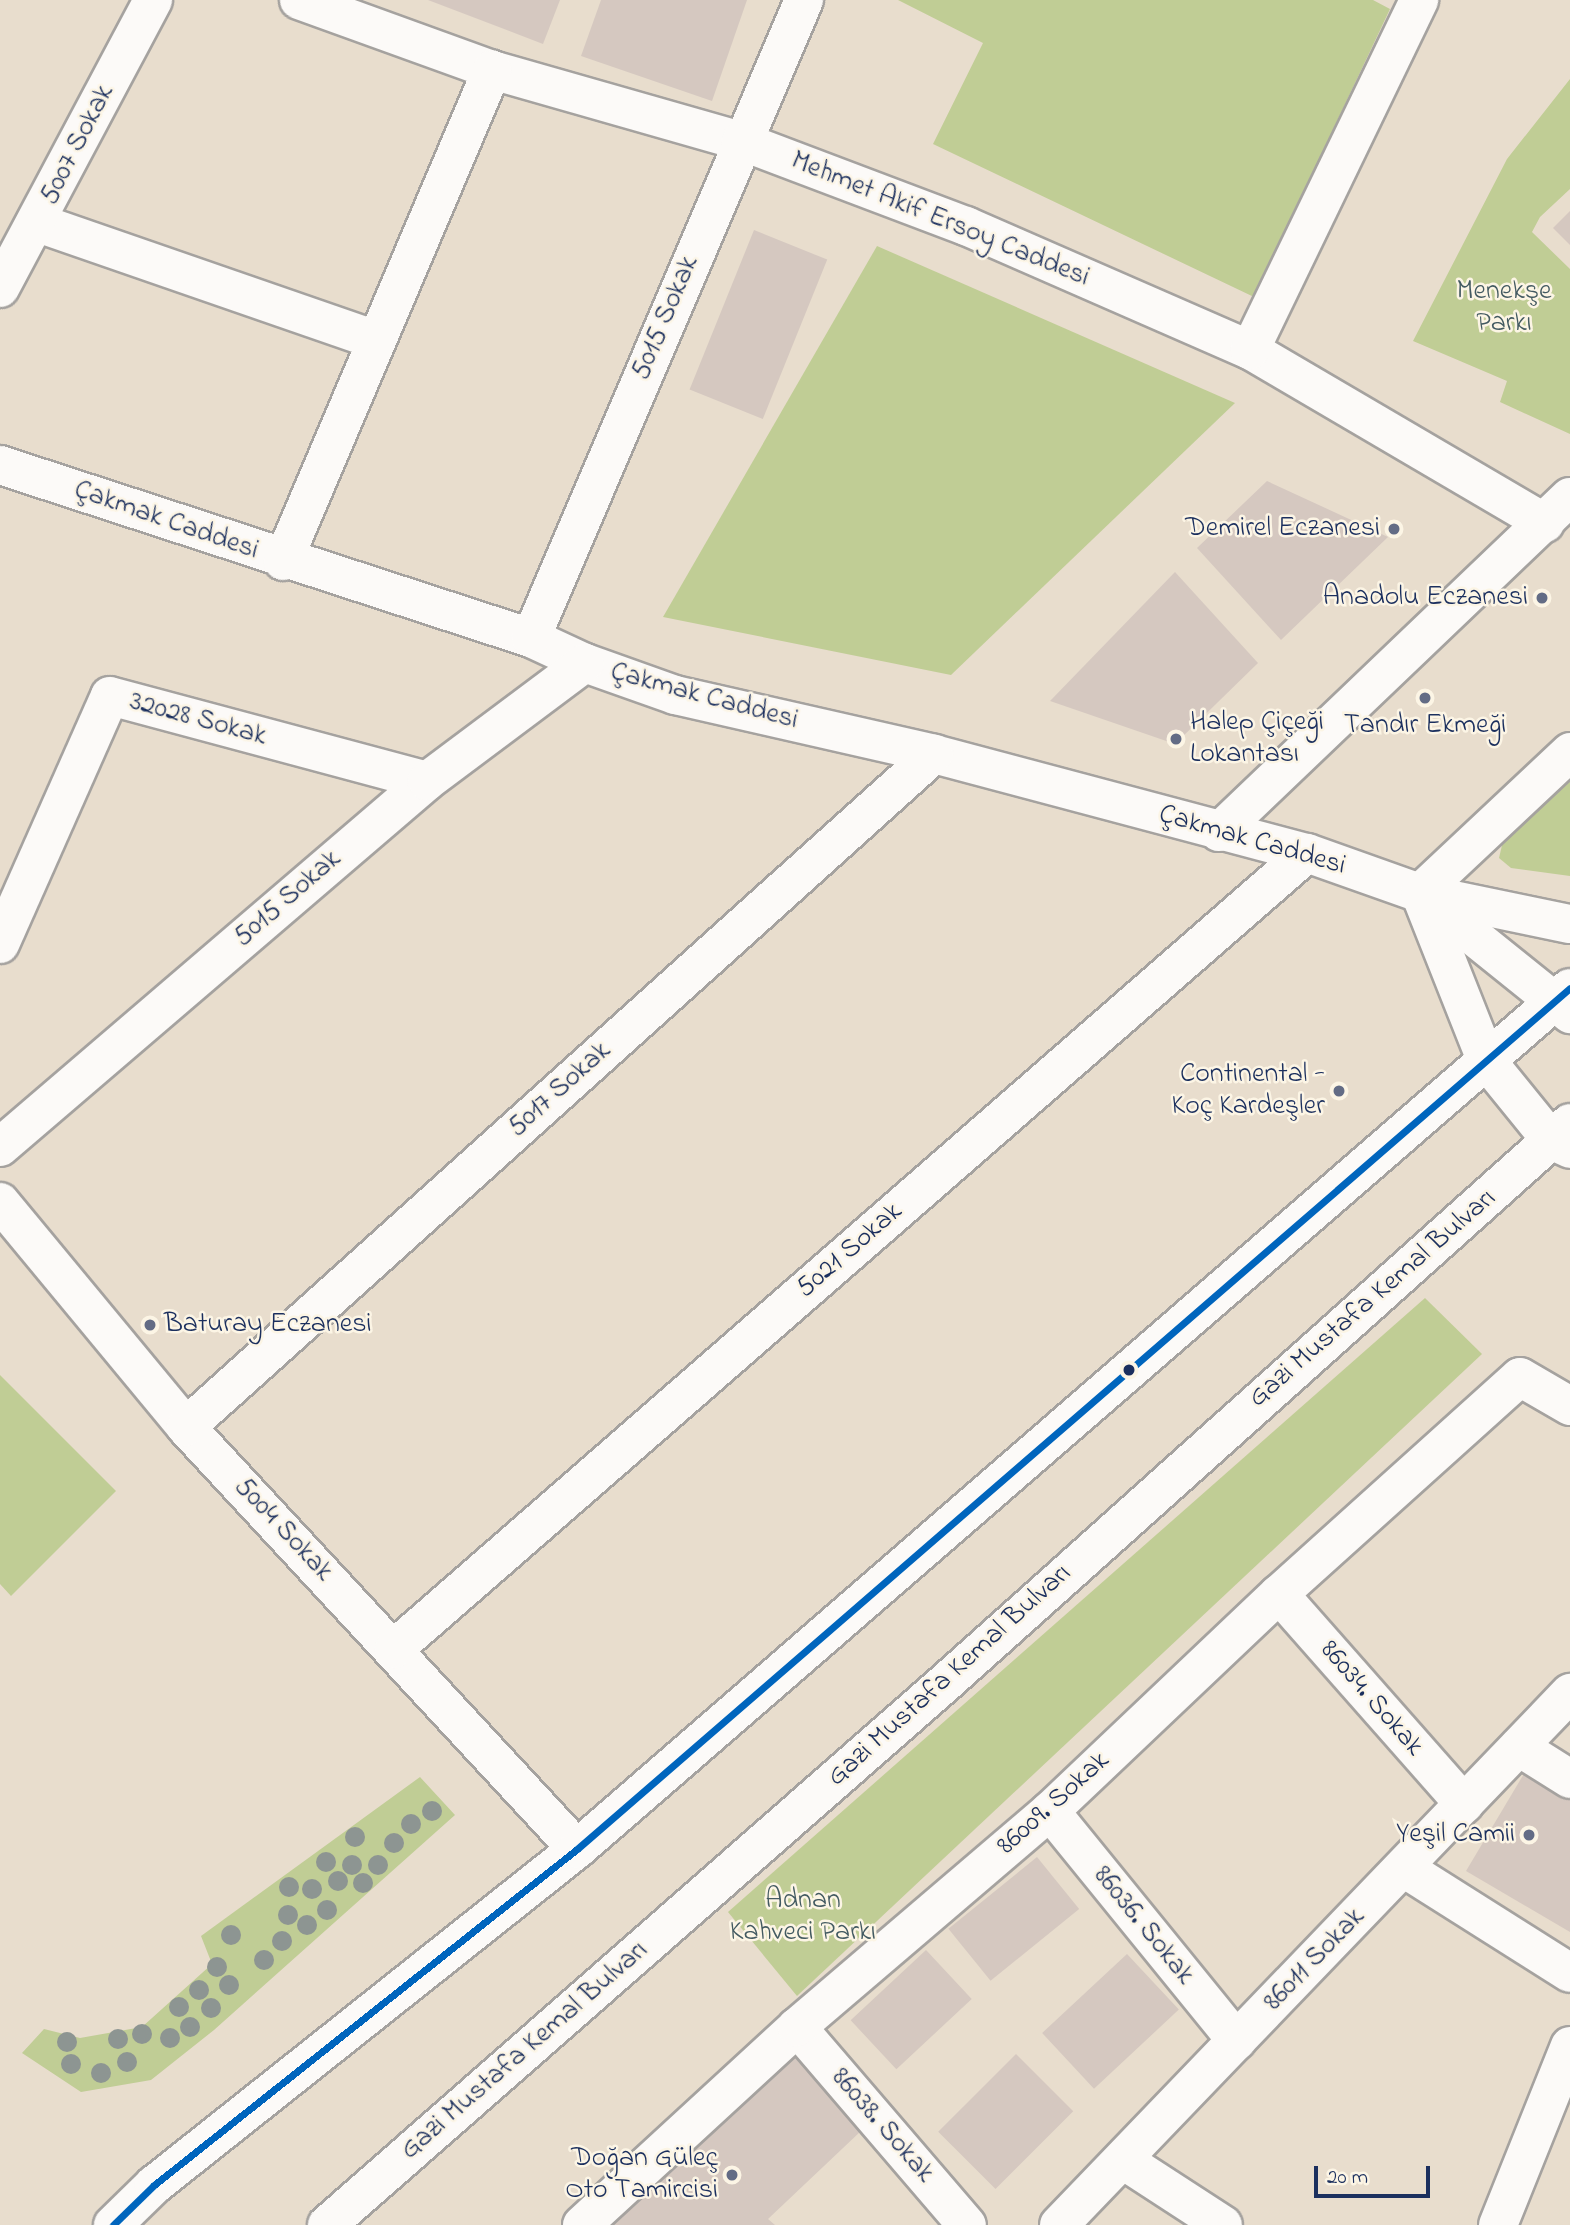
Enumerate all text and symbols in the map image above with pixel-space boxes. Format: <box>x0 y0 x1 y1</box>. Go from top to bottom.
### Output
street label: 5007 Sokak <box>34 79 122 211</box>
street label: Mehmet Akif Ersoy Caddesi <box>786 145 1094 295</box>
street label: 5015 Sokak <box>625 251 707 385</box>
park label: Menekşe Parkı <box>1457 275 1551 341</box>
street label: Çakmak Caddesi <box>69 474 263 568</box>
place label: Demirel Eczanesi <box>1185 512 1380 546</box>
marker: Demirel Eczanesi <box>1386 521 1402 537</box>
place label: Anadolu Eczanesi <box>1323 581 1528 615</box>
marker: Anadolu Eczanesi <box>1534 590 1550 606</box>
street label: Çakmak Caddesi <box>607 656 801 738</box>
street label: 32028 Sokak <box>126 686 270 754</box>
marker: Tandır Ekmeği <box>1417 690 1433 706</box>
place label: Halep Çiçeği Lokantası <box>1190 706 1324 772</box>
place label: Tandır Ekmeği <box>1344 709 1506 743</box>
marker: Halep Çiçeği Lokantası <box>1168 731 1184 747</box>
street label: Çakmak Caddesi <box>1155 798 1349 884</box>
street label: 5015 Sokak <box>227 843 349 955</box>
street label: 5017 Sokak <box>502 1035 618 1145</box>
place label: Continental - Koç Kardeşler <box>1172 1058 1325 1124</box>
marker: Continental - Koç Kardeşler <box>1331 1083 1347 1099</box>
street label: Gazi Mustafa Kemal Bulvarı <box>1242 1182 1504 1416</box>
street label: 5021 Sokak <box>790 1196 910 1306</box>
place label: Baturay Eczanesi <box>164 1308 372 1342</box>
marker: Baturay Eczanesi <box>142 1317 158 1333</box>
unlabelled marker <box>1122 1363 1136 1377</box>
street label: 5004 Sokak <box>226 1471 340 1589</box>
street label: Gazi Mustafa Kemal Bulvarı <box>821 1557 1079 1795</box>
street label: 86034. Sokak <box>1312 1634 1430 1764</box>
street label: 86009. Sokak <box>991 1745 1117 1863</box>
place label: Yeşil Camii <box>1396 1818 1515 1852</box>
marker: Yeşil Camii <box>1521 1827 1537 1843</box>
street label: 86036. Sokak <box>1085 1860 1201 1992</box>
park label: Adnan Kahveci Parkı <box>730 1884 876 1950</box>
street label: 86011 Sokak <box>1257 1901 1373 2019</box>
street label: Gazi Mustafa Kemal Bulvarı <box>394 1934 656 2168</box>
street label: 86038. Sokak <box>823 2062 941 2190</box>
place label: Doğan Güleç Oto Tamircisi <box>565 2142 718 2208</box>
scale bar <box>1318 2152 1434 2196</box>
text: 20 m <box>1327 2163 1368 2193</box>
marker: Doğan Güleç Oto Tamircisi <box>724 2167 740 2183</box>

